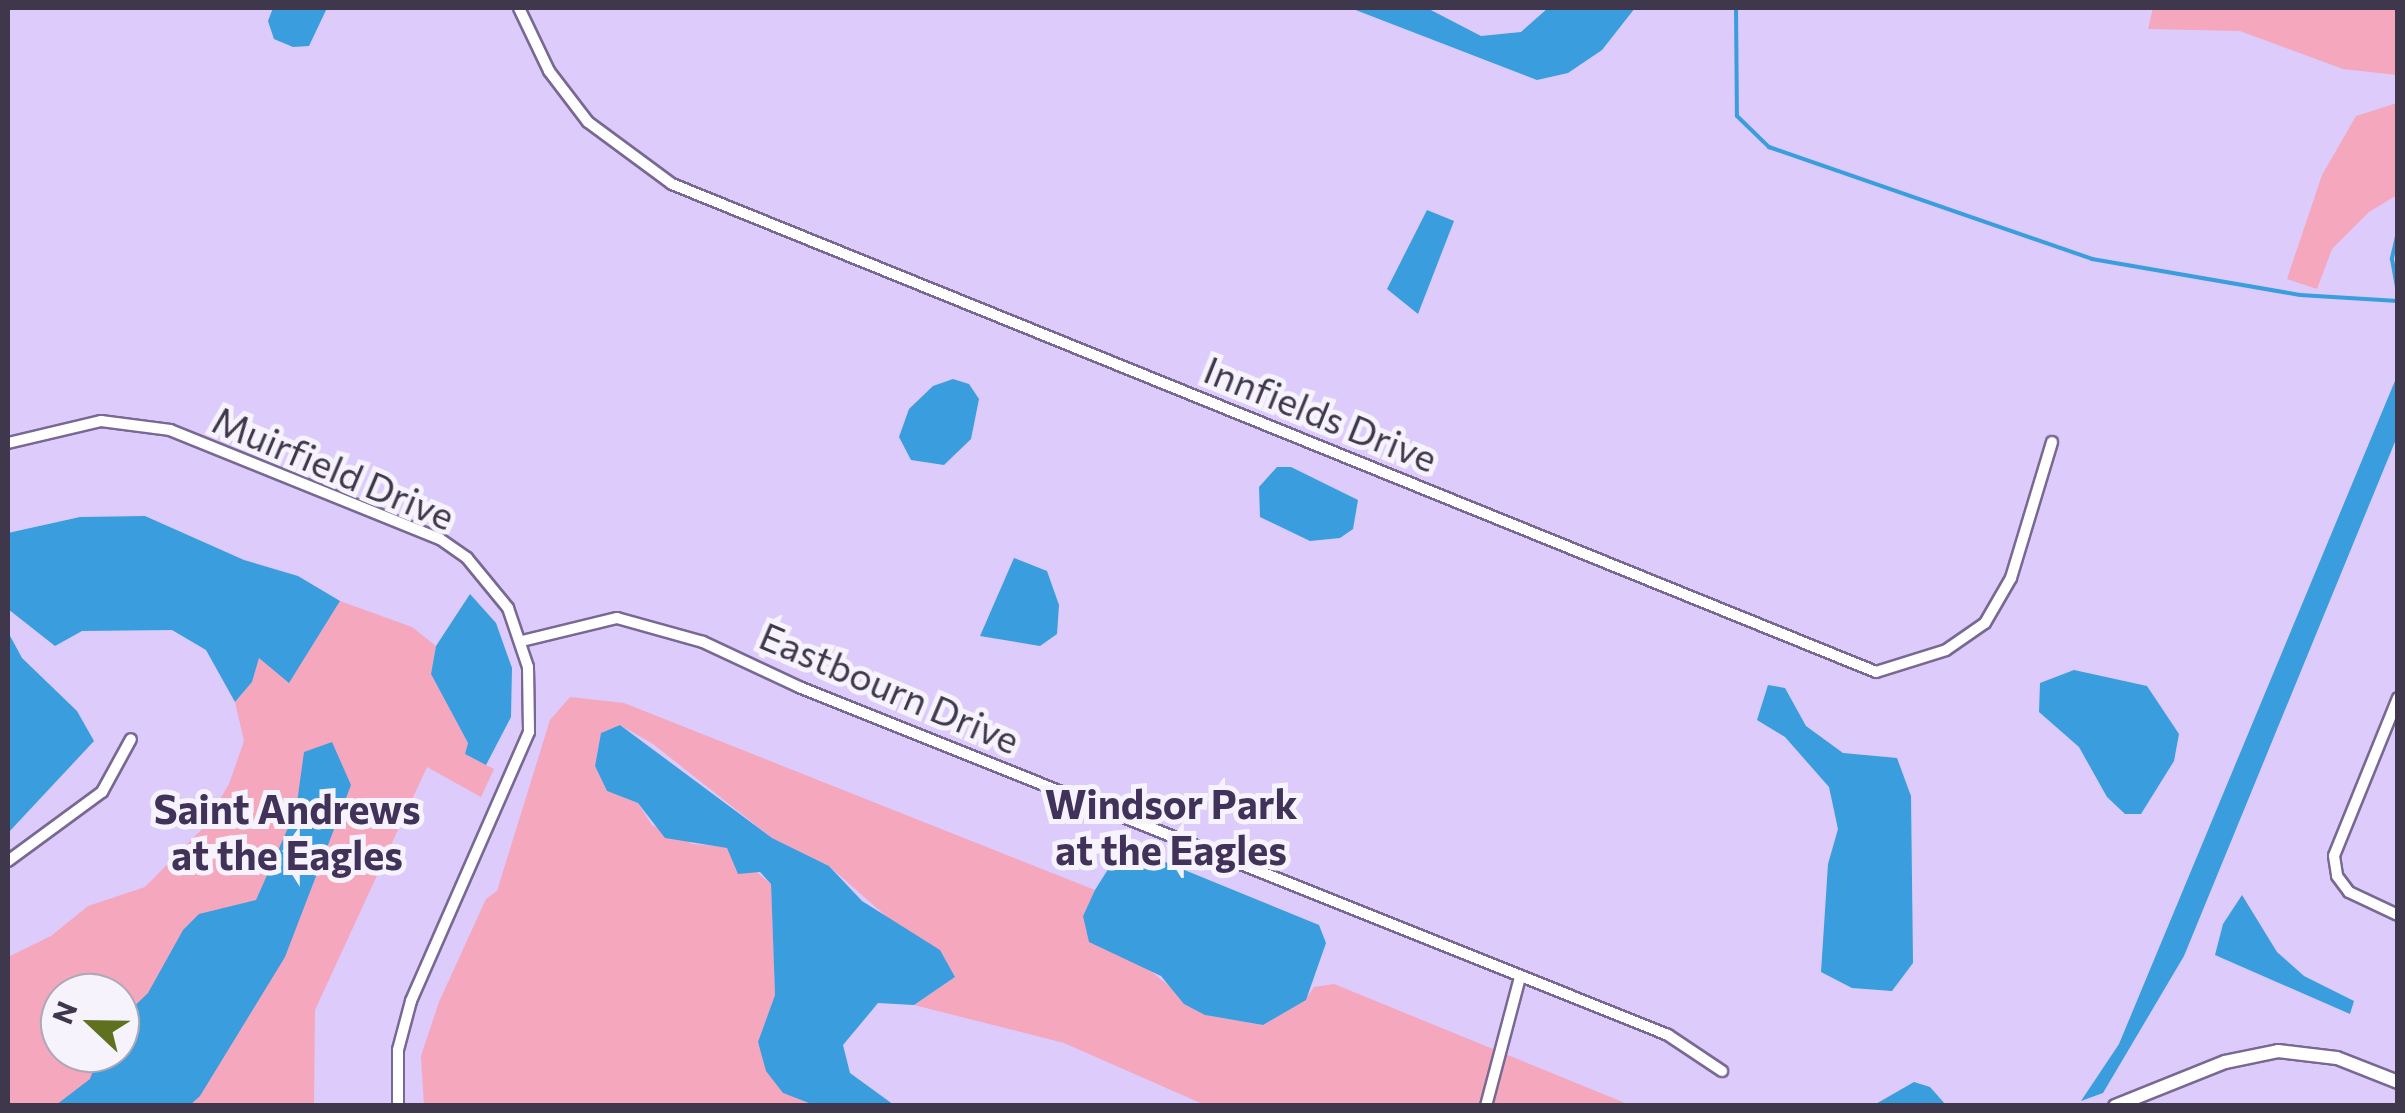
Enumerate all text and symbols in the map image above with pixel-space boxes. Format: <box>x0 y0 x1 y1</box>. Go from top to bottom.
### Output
street label: Innfields Drive <box>1198 346 1444 480</box>
street label: Muirfield Drive <box>206 396 462 538</box>
street label: Eastbourn Drive <box>753 612 1027 762</box>
district label: Windsor Park at the Eagles <box>1045 779 1297 873</box>
district label: Saint Andrews at the Eagles <box>153 784 421 878</box>
north arrow <box>40 973 140 1073</box>
text: N <box>44 996 84 1029</box>

